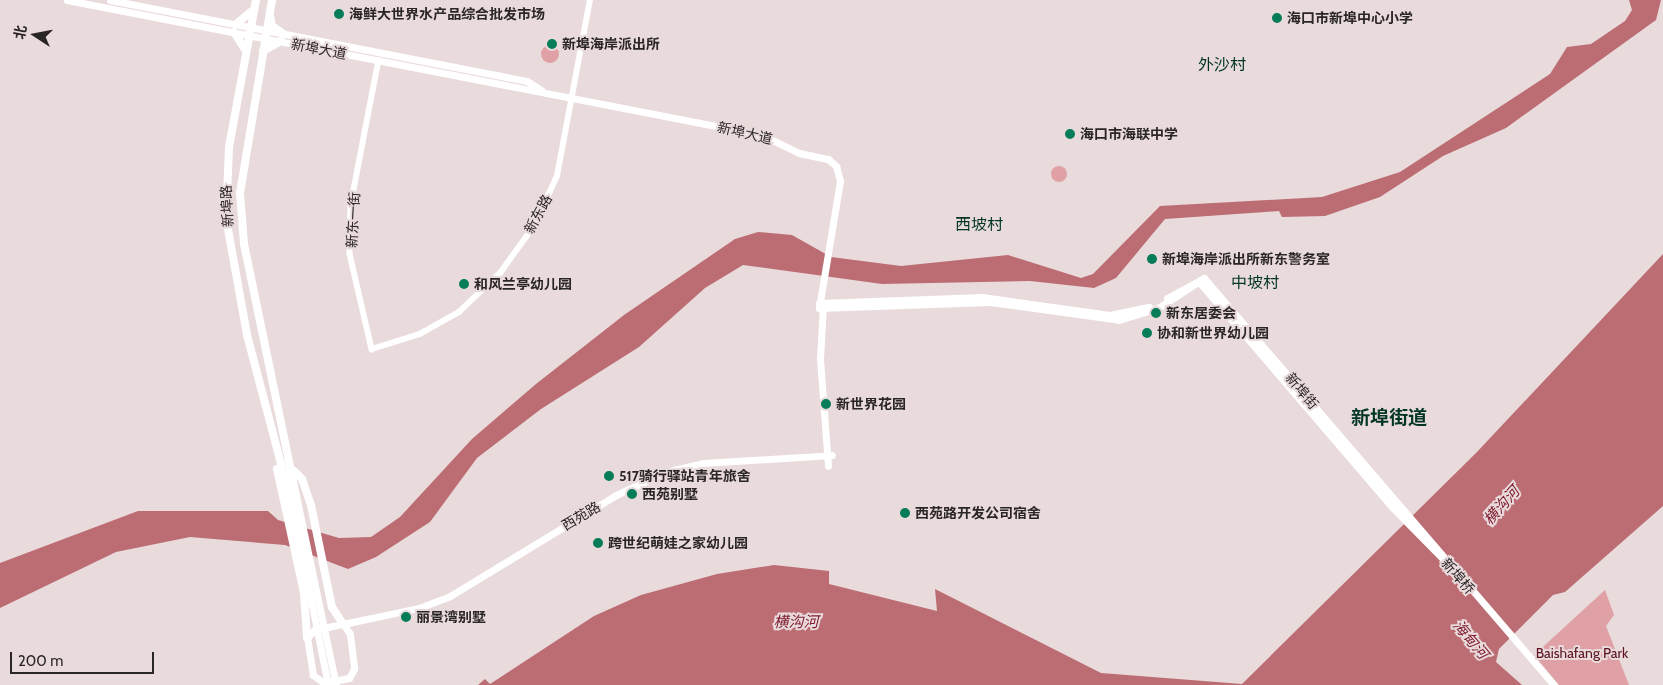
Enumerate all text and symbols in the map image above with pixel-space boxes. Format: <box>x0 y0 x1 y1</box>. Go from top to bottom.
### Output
place label: 海鲜大世界水产品综合批发市场 <box>349 6 545 22</box>
marker: 海鲜大世界水产品综合批发市场 <box>333 8 345 20</box>
north arrow <box>10 10 60 60</box>
place label: 海口市新埠中心小学 <box>1287 10 1413 26</box>
marker: 海口市新埠中心小学 <box>1271 12 1283 24</box>
text: 北 <box>10 24 30 41</box>
street label: 新埠大道 <box>290 35 348 63</box>
place label: 新埠海岸派出所 <box>562 36 660 52</box>
marker: 新埠海岸派出所 <box>546 38 558 50</box>
district label: 外沙村 <box>1198 55 1246 75</box>
street label: 新埠大道 <box>716 119 774 147</box>
place label: 海口市海联中学 <box>1080 126 1178 142</box>
marker: 海口市海联中学 <box>1064 128 1076 140</box>
street label: 新埠路 <box>218 185 236 227</box>
street label: 新东一街 <box>343 192 363 248</box>
street label: 新东路 <box>521 192 555 236</box>
district label: 西坡村 <box>955 215 1003 235</box>
place label: 新埠海岸派出所新东警务室 <box>1162 251 1330 267</box>
marker: 新埠海岸派出所新东警务室 <box>1146 253 1158 265</box>
district label: 中坡村 <box>1231 273 1279 293</box>
place label: 和风兰亭幼儿园 <box>474 276 572 292</box>
marker: 和风兰亭幼儿园 <box>458 278 470 290</box>
place label: 新东居委会 <box>1166 305 1236 321</box>
marker: 新东居委会 <box>1150 307 1162 319</box>
place label: 协和新世界幼儿园 <box>1157 325 1269 341</box>
marker: 协和新世界幼儿园 <box>1141 327 1153 339</box>
street label: 新埠街 <box>1282 370 1322 412</box>
place label: 新世界花园 <box>836 396 906 412</box>
marker: 新世界花园 <box>820 398 832 410</box>
district label: 新埠街道 <box>1351 407 1427 429</box>
place label: 517骑行驿站青年旅舍 <box>619 468 751 484</box>
marker: 517骑行驿站青年旅舍 <box>603 470 615 482</box>
water label: 横沟河 <box>1480 483 1524 529</box>
place label: 西苑别墅 <box>642 486 698 502</box>
marker: 西苑别墅 <box>626 488 638 500</box>
street label: 西苑路 <box>559 498 603 534</box>
place label: 西苑路开发公司宿舍 <box>915 505 1041 521</box>
marker: 西苑路开发公司宿舍 <box>899 507 911 519</box>
place label: 跨世纪萌娃之家幼儿园 <box>608 535 748 551</box>
marker: 跨世纪萌娃之家幼儿园 <box>592 537 604 549</box>
street label: 新埠桥 <box>1438 555 1478 597</box>
place label: 丽景湾别墅 <box>416 609 486 625</box>
marker: 丽景湾别墅 <box>400 611 412 623</box>
water label: 横沟河 <box>774 614 818 632</box>
water label: 海甸河 <box>1449 617 1491 663</box>
scale bar <box>12 642 156 674</box>
park label: Baishafang Park <box>1536 645 1628 661</box>
text: 200 m <box>18 652 63 670</box>

